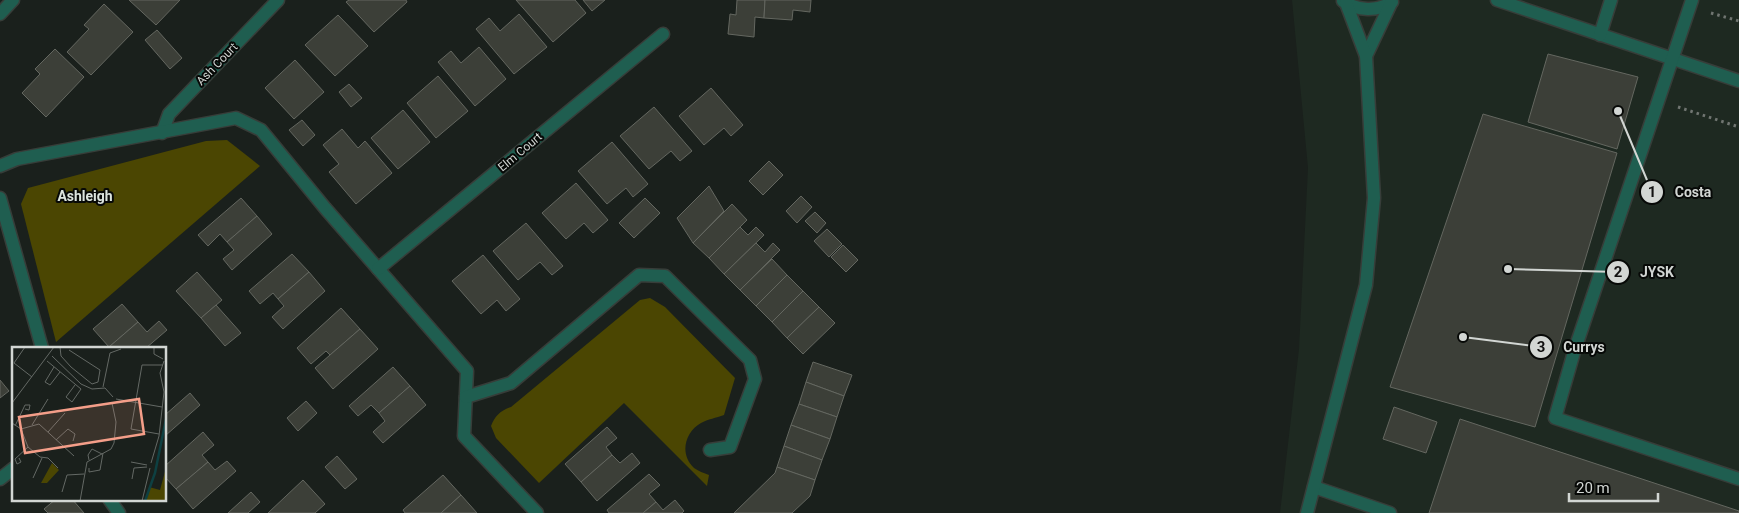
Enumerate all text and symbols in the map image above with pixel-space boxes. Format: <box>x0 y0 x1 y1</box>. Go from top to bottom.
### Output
street label: Ash Court <box>193 40 241 88</box>
street label: Elm Court <box>495 130 545 174</box>
callout: Costa <box>1640 177 1721 206</box>
text: 1 <box>1648 183 1656 201</box>
text: Costa <box>1675 184 1712 200</box>
district label: Ashleigh <box>57 188 113 204</box>
callout: JYSK <box>1605 257 1684 286</box>
text: 2 <box>1614 263 1623 281</box>
text: JYSK <box>1640 264 1674 280</box>
callout: Currys <box>1528 332 1615 361</box>
text: 3 <box>1537 338 1545 356</box>
text: Currys <box>1563 339 1605 355</box>
inset map <box>12 347 166 500</box>
scale bar <box>1569 470 1658 502</box>
text: 20 m <box>1576 479 1610 497</box>

